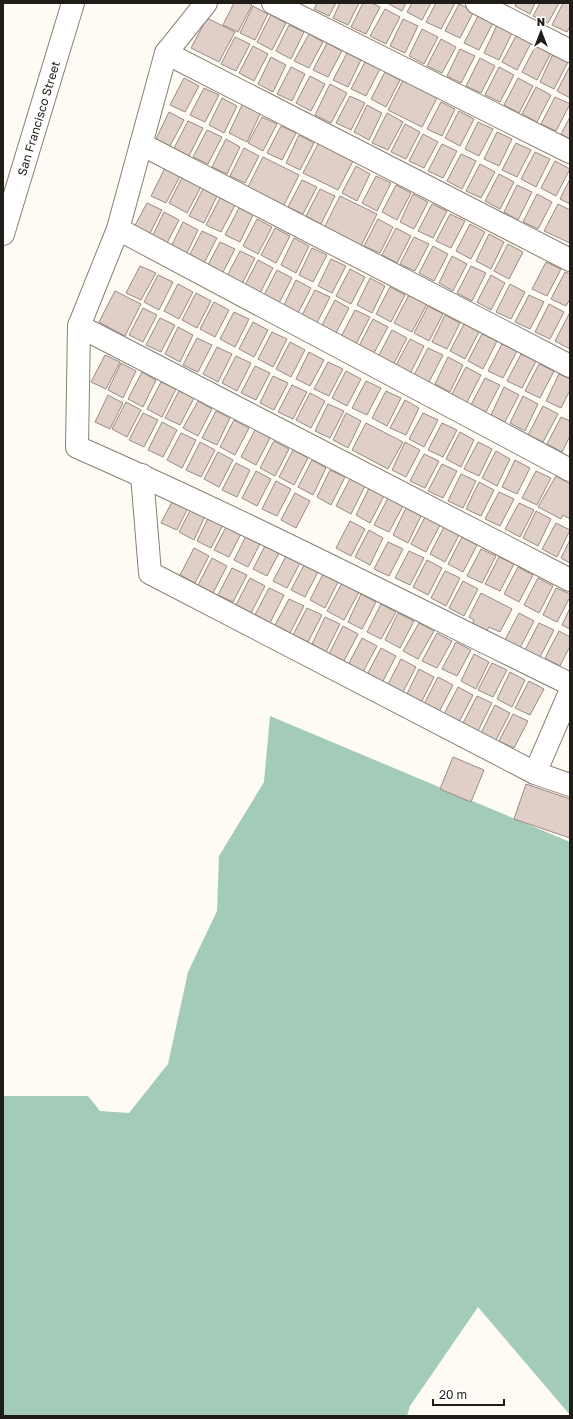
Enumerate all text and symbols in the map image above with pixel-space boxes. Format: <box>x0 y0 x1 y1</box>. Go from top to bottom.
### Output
north arrow <box>521 12 561 52</box>
text: N <box>537 15 545 28</box>
street label: San Francisco Street <box>14 59 63 177</box>
scale bar <box>433 1381 504 1407</box>
text: 20 m <box>439 1387 467 1402</box>

